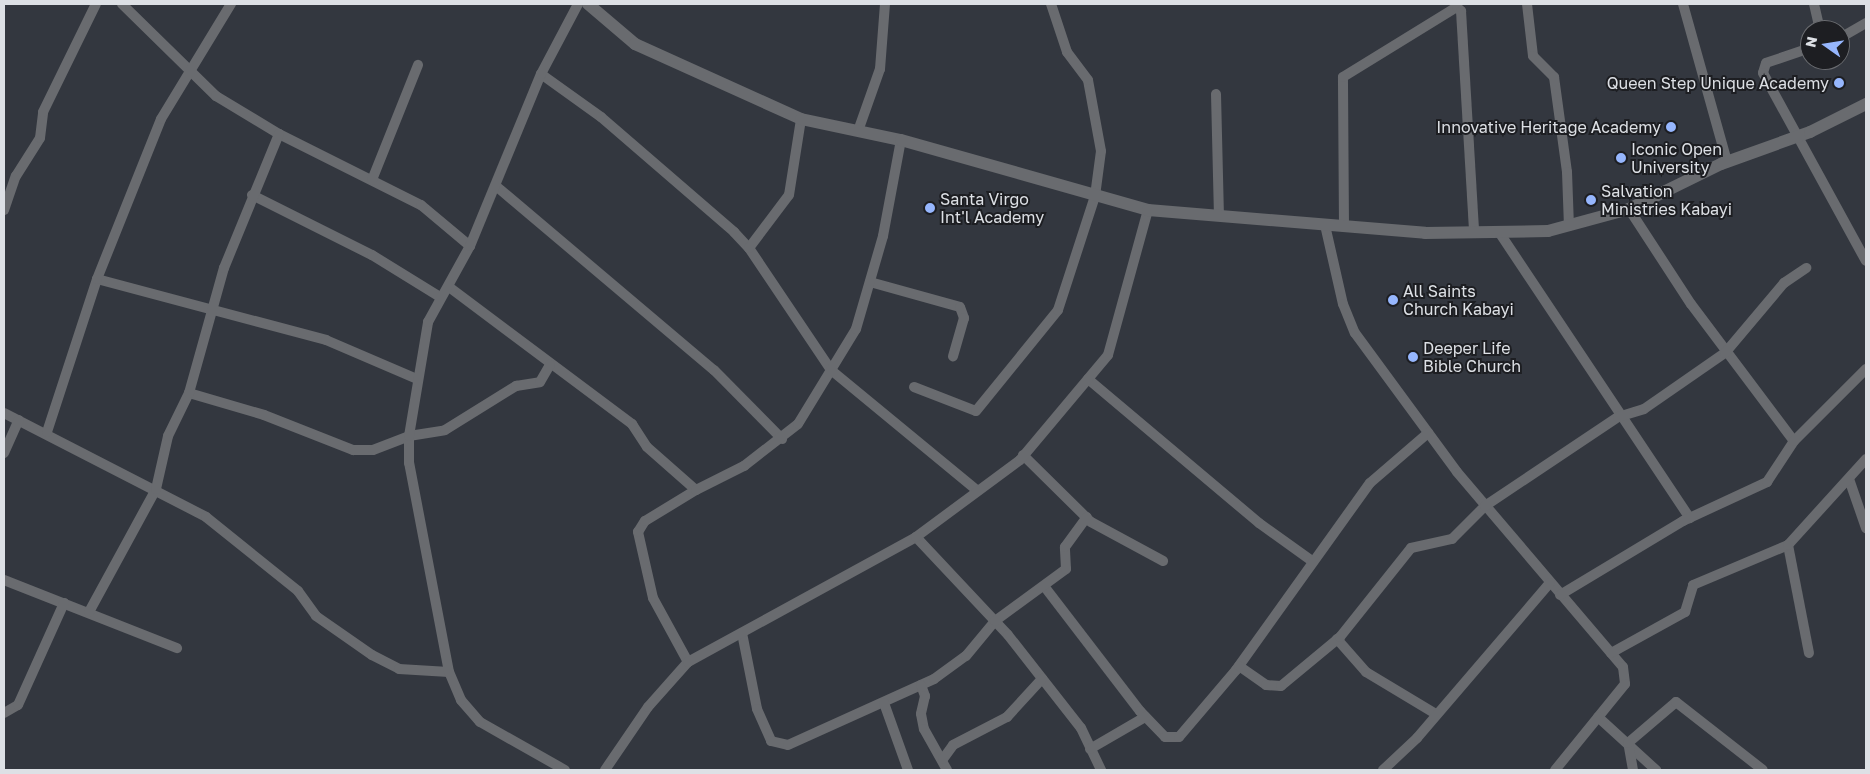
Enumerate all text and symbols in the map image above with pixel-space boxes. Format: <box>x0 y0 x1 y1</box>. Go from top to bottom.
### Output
north arrow <box>1800 20 1850 70</box>
text: N <box>1801 35 1820 49</box>
place label: Queen Step Unique Academy <box>1607 73 1829 93</box>
marker: Queen Step Unique Academy <box>1833 77 1845 89</box>
place label: Innovative Heritage Academy <box>1436 117 1661 137</box>
marker: Innovative Heritage Academy <box>1665 121 1677 133</box>
place label: Iconic Open University <box>1631 139 1722 177</box>
marker: Iconic Open University <box>1615 152 1627 164</box>
place label: Salvation Ministries Kabayi <box>1601 181 1732 219</box>
place label: Santa Virgo Int'l Academy <box>940 189 1044 227</box>
marker: Salvation Ministries Kabayi <box>1585 194 1597 206</box>
marker: Santa Virgo Int'l Academy <box>924 202 936 214</box>
place label: All Saints Church Kabayi <box>1403 281 1514 319</box>
marker: All Saints Church Kabayi <box>1387 294 1399 306</box>
place label: Deeper Life Bible Church <box>1423 338 1521 376</box>
marker: Deeper Life Bible Church <box>1407 351 1419 363</box>

